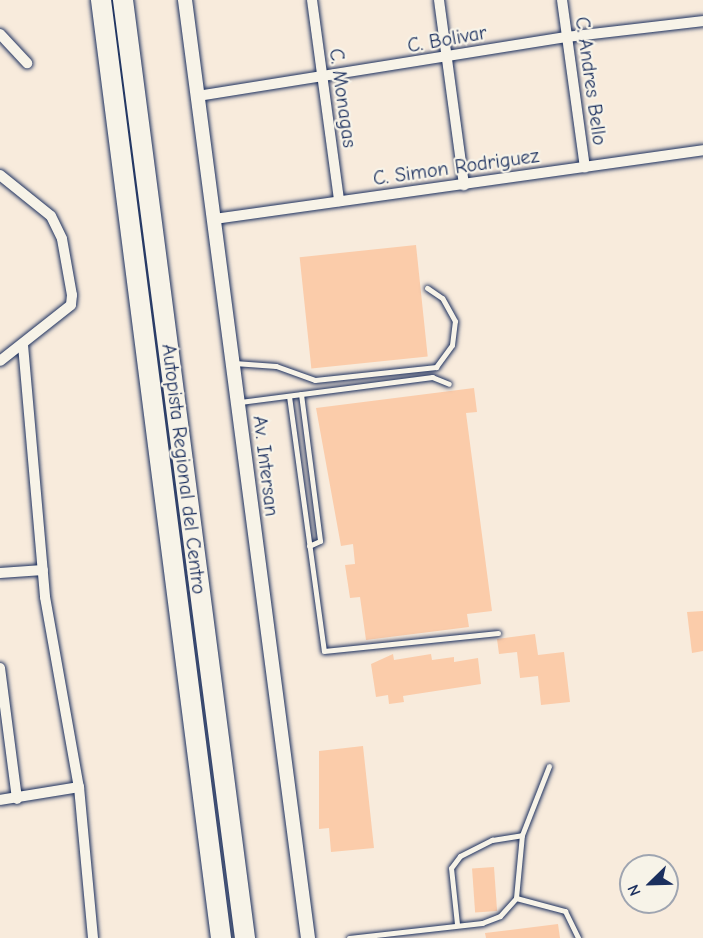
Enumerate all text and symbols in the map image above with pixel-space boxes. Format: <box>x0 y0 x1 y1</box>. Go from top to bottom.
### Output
street label: C. Andres Bello <box>570 15 612 147</box>
street label: C. Bolivar <box>405 20 489 58</box>
street label: C. Monagas <box>324 47 362 149</box>
street label: C. Simon Rodriguez <box>371 143 541 191</box>
street label: Autopista Regional del Centro <box>157 342 211 596</box>
street label: Av. Intersan <box>248 414 284 518</box>
north arrow <box>619 854 679 914</box>
text: N <box>624 882 645 899</box>

